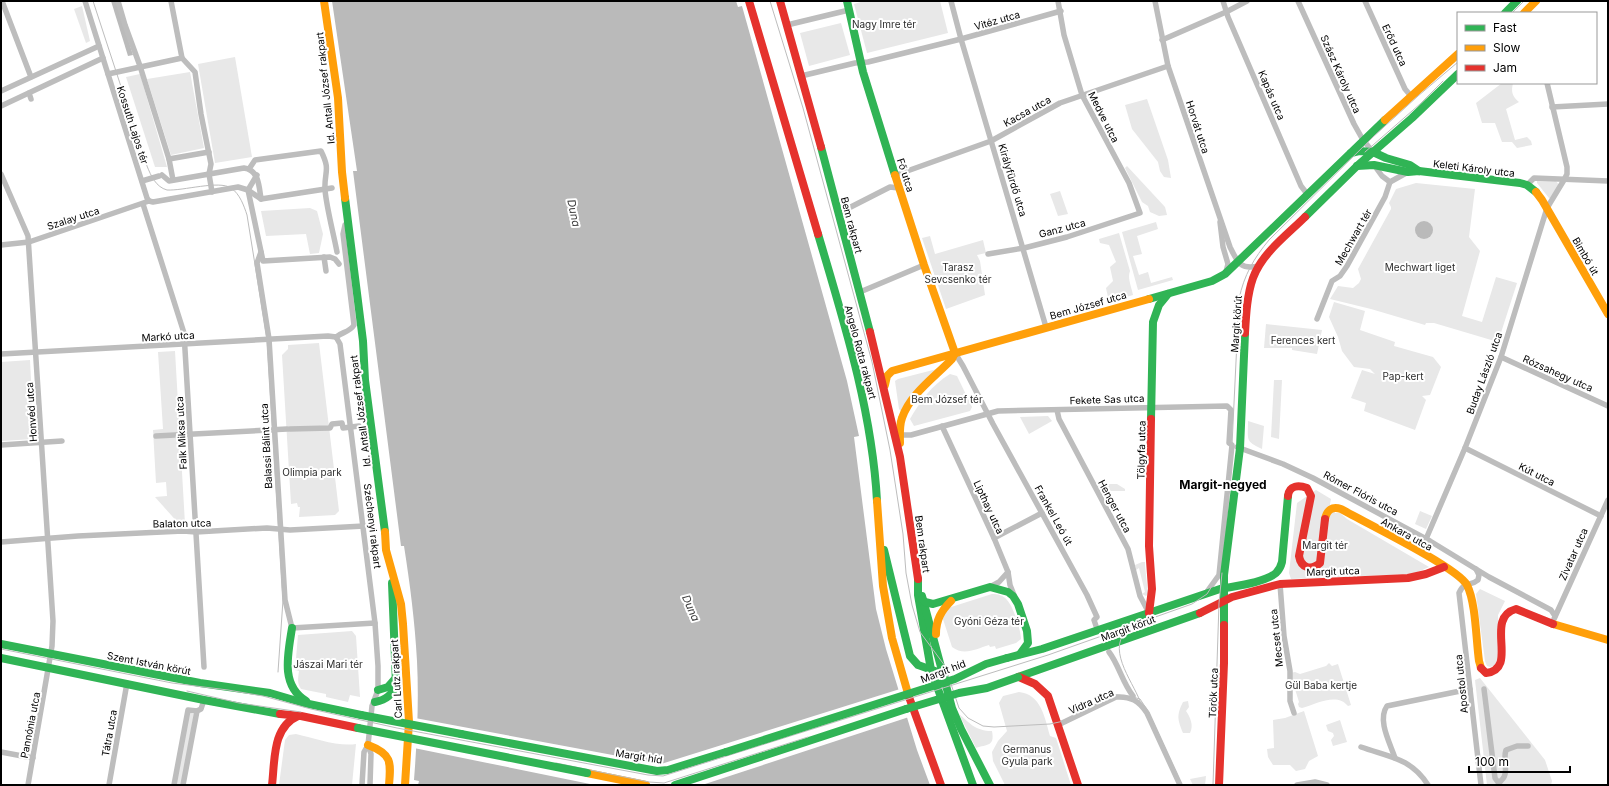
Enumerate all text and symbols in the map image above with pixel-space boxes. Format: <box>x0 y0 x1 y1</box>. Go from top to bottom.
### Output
street label: Vitéz utca <box>973 8 1021 32</box>
legend <box>1457 12 1597 84</box>
park label: Nagy Imre tér <box>852 18 916 30</box>
text: Fast <box>1493 20 1517 35</box>
street label: Erőd utca <box>1380 22 1410 68</box>
street label: Id. Antall József rakpart <box>313 31 337 145</box>
street label: Szász Károly utca <box>1318 33 1364 115</box>
text: Slow <box>1493 40 1521 55</box>
text: Jam <box>1493 60 1517 75</box>
street label: Kapás utca <box>1256 68 1288 122</box>
street label: Kossuth Lajos tér <box>115 84 151 166</box>
street label: Medve utca <box>1086 89 1122 145</box>
street label: Kacsa utca <box>1001 93 1053 129</box>
street label: Horvát utca <box>1184 99 1212 155</box>
street label: Királyfürdő utca <box>996 142 1030 218</box>
street label: Fő utca <box>895 157 917 193</box>
street label: Keleti Károly utca <box>1432 157 1516 179</box>
street label: Bem rakpart <box>839 196 865 255</box>
water label: Duna <box>564 198 584 228</box>
street label: Szalay utca <box>45 204 101 232</box>
street label: Mechwart tér <box>1332 206 1374 267</box>
street label: Ganz utca <box>1037 216 1087 240</box>
street label: Bimbó út <box>1570 235 1602 278</box>
park label: Tarasz Sevcsenko tér <box>924 261 992 285</box>
park label: Mechwart liget <box>1385 261 1456 273</box>
street label: Bem József utca <box>1048 288 1128 322</box>
street label: Margit körút <box>1228 294 1244 353</box>
street label: Angelo Rotta rakpart <box>843 304 880 401</box>
street label: Markó utca <box>141 329 195 343</box>
street label: Buday László utca <box>1464 330 1504 416</box>
park label: Ferences kert <box>1271 334 1336 346</box>
street label: Rózsahegy utca <box>1521 352 1595 394</box>
street label: Id. Antall József rakpart <box>347 354 373 468</box>
park label: Pap-kert <box>1382 370 1424 382</box>
street label: Honvéd utca <box>23 382 39 442</box>
street label: Fekete Sas utca <box>1069 392 1145 406</box>
park label: Bem József tér <box>911 393 983 405</box>
street label: Falk Miksa utca <box>173 396 189 470</box>
street label: Balassi Bálint utca <box>258 403 274 489</box>
street label: Tölgyfa utca <box>1134 421 1148 479</box>
street label: Kút utca <box>1517 460 1557 488</box>
park label: Olimpia park <box>282 466 342 478</box>
street label: Rómer Flóris utca <box>1322 468 1400 518</box>
street label: Henger utca <box>1096 477 1134 535</box>
district label: Margit-negyed <box>1179 477 1267 492</box>
street label: Lipthay utca <box>971 478 1007 536</box>
street label: Széchenyi rakpart <box>362 483 384 570</box>
street label: Frankel Leó út <box>1033 483 1076 548</box>
street label: Bem rakpart <box>913 515 933 574</box>
street label: Ankara utca <box>1379 515 1435 553</box>
street label: Balaton utca <box>153 516 211 530</box>
street label: Zivatar utca <box>1556 526 1590 582</box>
park label: Margit tér <box>1302 539 1348 551</box>
street label: Margit utca <box>1306 564 1360 578</box>
water label: Duna <box>679 592 703 624</box>
street label: Mecset utca <box>1267 608 1285 668</box>
street label: Margit körút <box>1099 612 1158 643</box>
park label: Gyóni Géza tér <box>954 615 1024 627</box>
street label: Carl Lutz rakpart <box>388 638 404 719</box>
street label: Szent István körút <box>106 649 193 677</box>
street label: Apostol utca <box>1452 654 1470 714</box>
street label: Margit híd <box>919 657 967 685</box>
park label: Jászai Mari tér <box>293 658 363 670</box>
street label: Török utca <box>1206 668 1220 718</box>
park label: Gül Baba kertje <box>1285 679 1357 691</box>
street label: Vidra utca <box>1067 686 1115 716</box>
street label: Pannónia utca <box>18 691 42 759</box>
street label: Tátra utca <box>99 709 119 757</box>
park label: Germanus Gyula park <box>1001 743 1053 767</box>
street label: Margit híd <box>615 746 663 766</box>
scale bar <box>1469 748 1570 774</box>
text: 100 m <box>1475 754 1509 769</box>

